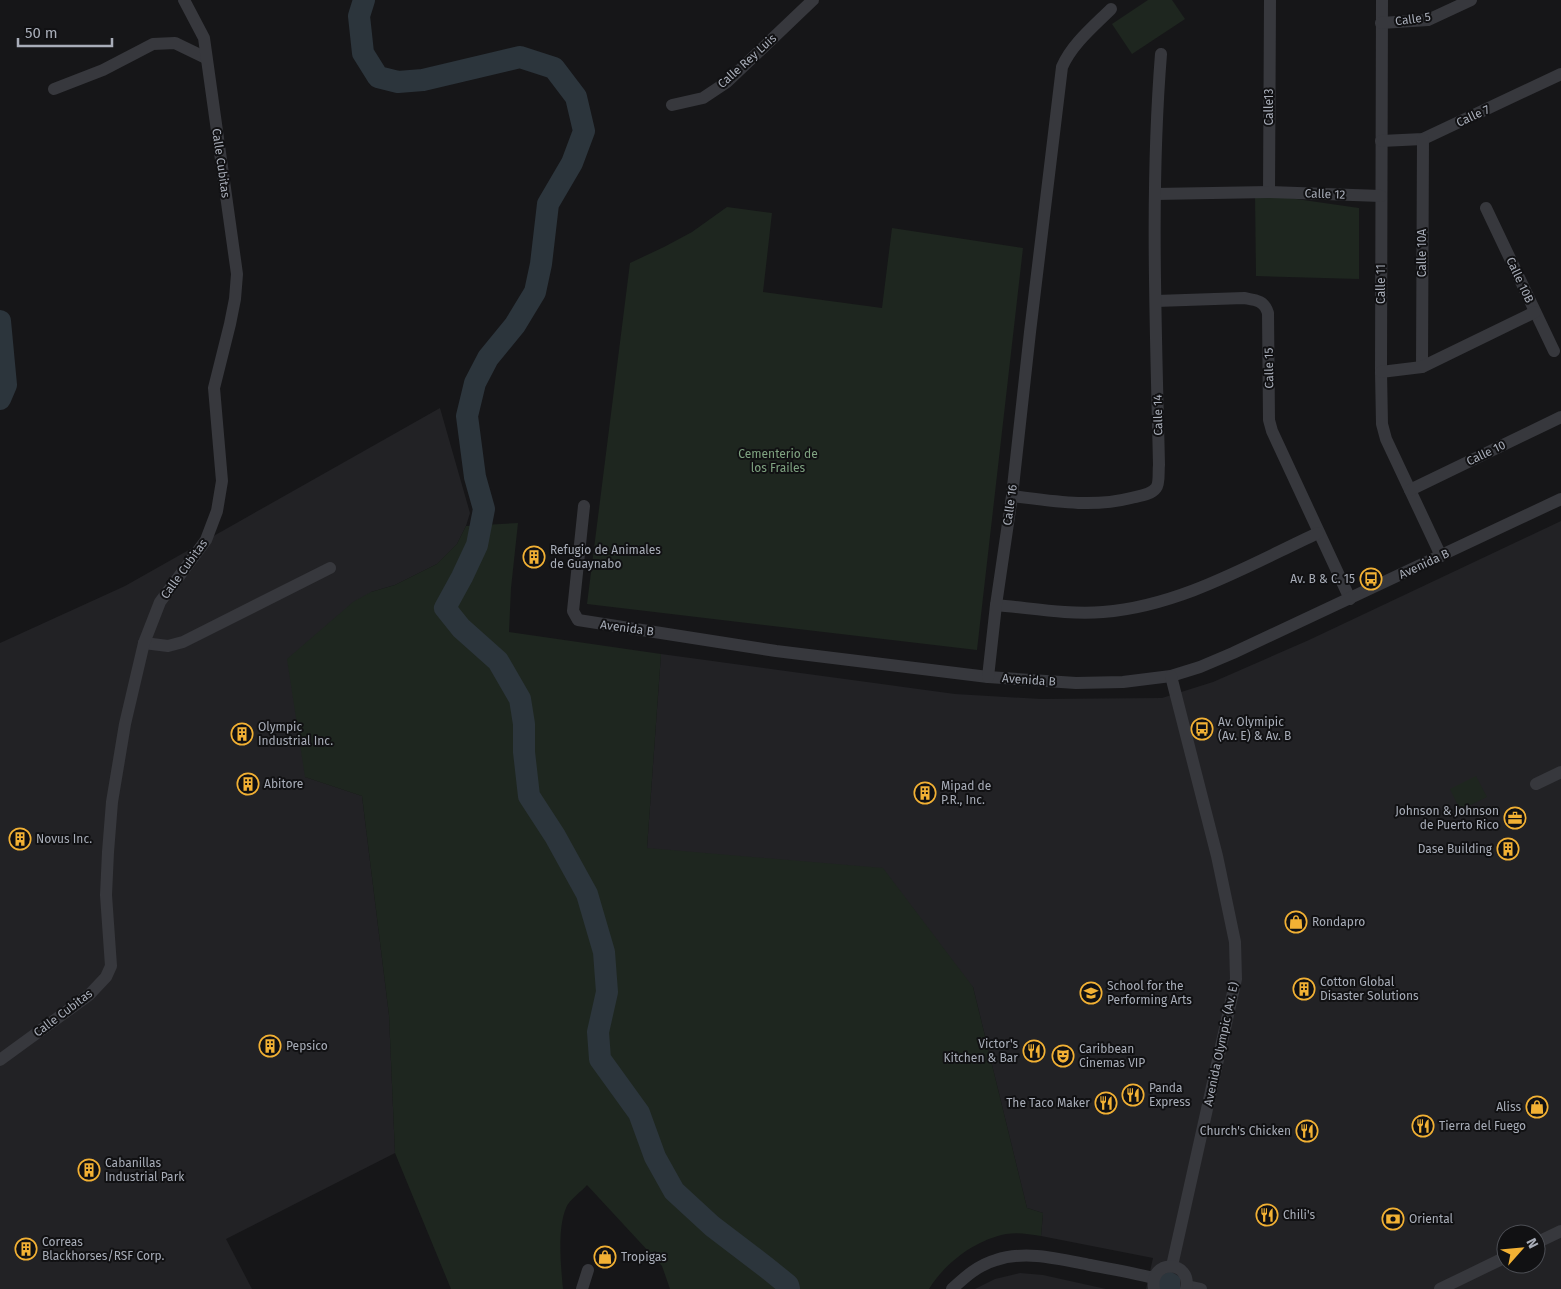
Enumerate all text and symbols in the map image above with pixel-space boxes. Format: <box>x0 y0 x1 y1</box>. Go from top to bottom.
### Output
street label: Calle 5 <box>1394 10 1432 28</box>
scale bar <box>18 15 111 47</box>
text: 50 m <box>25 24 58 42</box>
street label: Calle Rey Luis <box>715 31 780 91</box>
street label: Calle13 <box>1262 88 1276 126</box>
street label: Calle 7 <box>1454 102 1492 130</box>
street label: Calle Cubitas <box>209 127 233 199</box>
street label: Calle 12 <box>1304 186 1346 202</box>
street label: Calle 10A <box>1415 229 1429 277</box>
street label: Calle 10B <box>1503 255 1537 305</box>
street label: Calle 11 <box>1374 264 1388 304</box>
street label: Calle 15 <box>1262 347 1276 389</box>
street label: Calle 14 <box>1151 394 1165 436</box>
street label: Calle 10 <box>1464 437 1508 468</box>
park label: Cementerio de los Frailes <box>738 447 818 475</box>
street label: Calle 16 <box>1000 484 1020 526</box>
street label: Calle Cubitas <box>158 536 210 601</box>
place label: Refugio de Animales de Guaynabo <box>550 543 661 571</box>
building icon: Refugio de Animales de Guaynabo <box>522 545 546 569</box>
street label: Avenida B <box>1397 546 1451 582</box>
bus stop icon: Av. B & C. 15 <box>1359 567 1383 591</box>
place label: Av. B & C. 15 <box>1290 572 1355 586</box>
street label: Avenida B <box>599 617 655 639</box>
street label: Avenida B <box>1002 671 1056 689</box>
place label: Av. Olymipic (Av. E) & Av. B <box>1218 715 1291 743</box>
bus stop icon: Av. Olymipic (Av. E) & Av. B <box>1190 717 1214 741</box>
place label: Olympic Industrial Inc. <box>258 720 333 748</box>
building icon: Olympic Industrial Inc. <box>230 722 254 746</box>
building icon: Abitore <box>236 772 260 796</box>
place label: Abitore <box>264 777 303 791</box>
place label: Mipad de P.R., Inc. <box>941 779 991 807</box>
building icon: Mipad de P.R., Inc. <box>913 781 937 805</box>
place label: Johnson & Johnson de Puerto Rico <box>1395 804 1499 832</box>
office icon: Johnson & Johnson de Puerto Rico <box>1503 806 1527 830</box>
building icon: Novus Inc. <box>8 827 32 851</box>
place label: Novus Inc. <box>36 832 92 846</box>
building icon: Dase Building <box>1496 837 1520 861</box>
place label: Dase Building <box>1418 842 1493 856</box>
shop icon: Rondapro <box>1284 910 1308 934</box>
place label: Rondapro <box>1312 915 1365 929</box>
place label: Cotton Global Disaster Solutions <box>1320 975 1419 1003</box>
building icon: Cotton Global Disaster Solutions <box>1292 977 1316 1001</box>
place label: School for the Performing Arts <box>1107 979 1192 1007</box>
school or university icon: School for the Performing Arts <box>1079 981 1103 1005</box>
street label: Avenida Olympic (Av. E) <box>1201 981 1241 1107</box>
street label: Calle Cubitas <box>31 986 95 1040</box>
building icon: Pepsico <box>258 1034 282 1058</box>
place label: Victor's Kitchen & Bar <box>943 1037 1018 1065</box>
place label: Pepsico <box>286 1039 328 1053</box>
restaurant icon: Victor's Kitchen & Bar <box>1022 1039 1046 1063</box>
place label: Caribbean Cinemas VIP <box>1079 1042 1145 1070</box>
theatre icon: Caribbean Cinemas VIP <box>1051 1044 1075 1068</box>
place label: Panda Express <box>1149 1081 1191 1109</box>
restaurant icon: Panda Express <box>1121 1083 1145 1107</box>
restaurant icon: The Taco Maker <box>1094 1091 1118 1115</box>
shop icon: Aliss <box>1525 1095 1549 1119</box>
place label: The Taco Maker <box>1006 1096 1090 1110</box>
place label: Aliss <box>1496 1100 1521 1114</box>
restaurant icon: Tierra del Fuego <box>1411 1114 1435 1138</box>
restaurant icon: Church's Chicken <box>1295 1119 1319 1143</box>
place label: Tierra del Fuego <box>1439 1119 1526 1133</box>
place label: Church's Chicken <box>1200 1124 1291 1138</box>
place label: Cabanillas Industrial Park <box>105 1156 185 1184</box>
building icon: Cabanillas Industrial Park <box>77 1158 101 1182</box>
restaurant icon: Chili's <box>1255 1203 1279 1227</box>
bank icon: Oriental <box>1381 1207 1405 1231</box>
place label: Chili's <box>1283 1208 1315 1222</box>
place label: Oriental <box>1409 1212 1454 1226</box>
north arrow <box>1496 1224 1546 1274</box>
place label: Correas Blackhorses/RSF Corp. <box>42 1235 165 1263</box>
text: N <box>1522 1235 1542 1251</box>
building icon: Correas Blackhorses/RSF Corp. <box>14 1237 38 1261</box>
shop icon: Tropigas <box>593 1245 617 1269</box>
place label: Tropigas <box>621 1250 667 1264</box>

